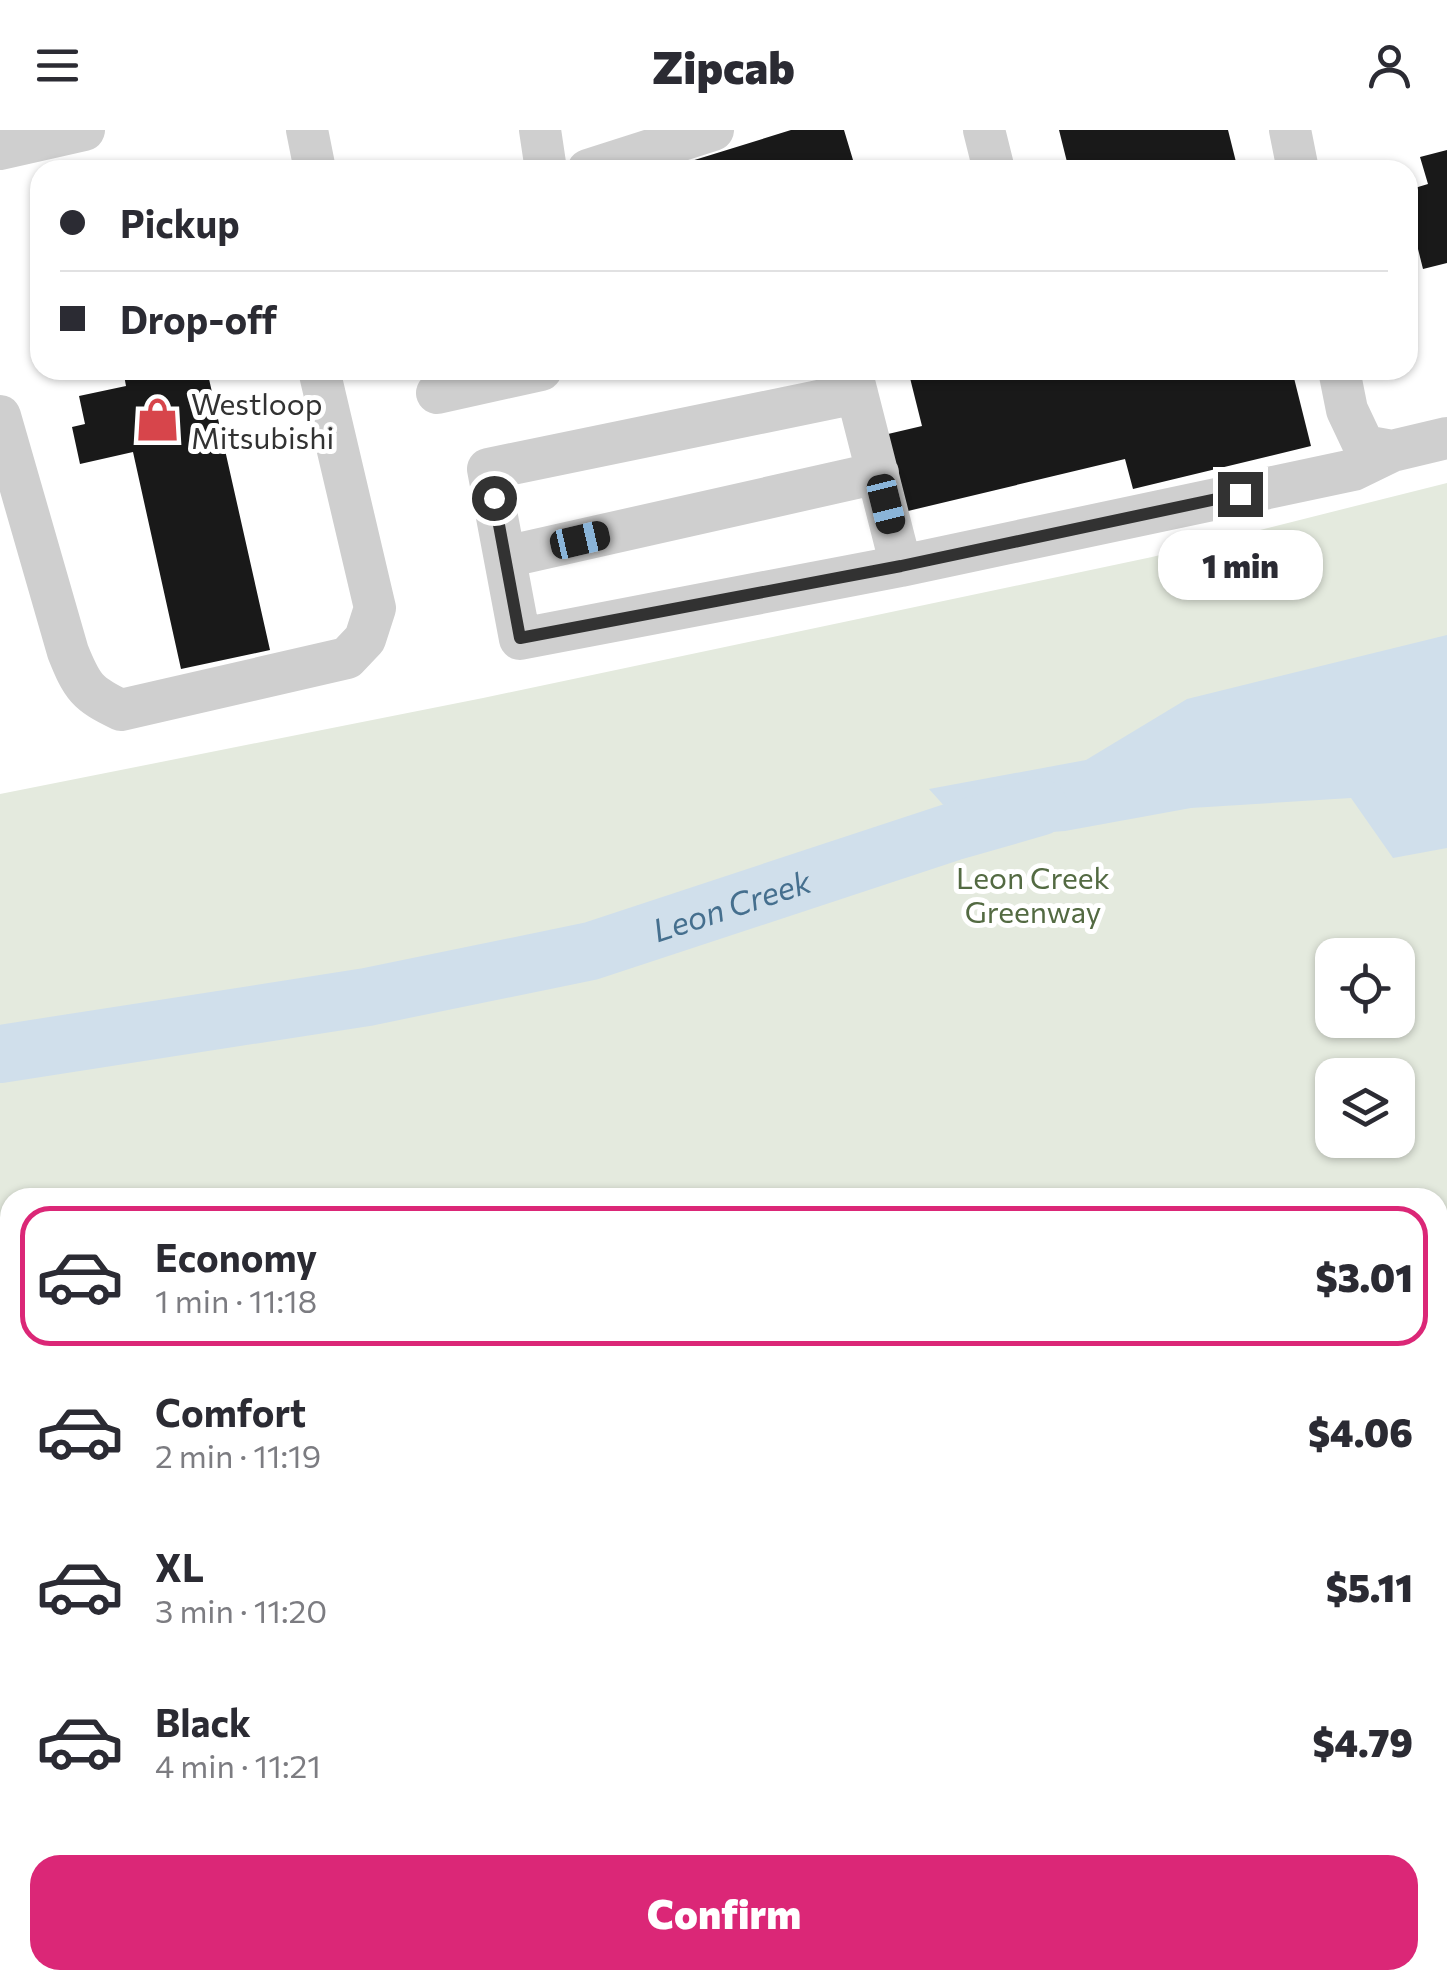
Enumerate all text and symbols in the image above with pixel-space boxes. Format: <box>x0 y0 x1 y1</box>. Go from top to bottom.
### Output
icon: menu <box>30 38 85 93</box>
text: Zipcab <box>652 38 795 93</box>
icon: person <box>1362 38 1417 93</box>
text: Pickup <box>120 199 240 246</box>
text: Drop-off <box>120 295 277 342</box>
place label: Westloop Mitsubishi <box>191 384 334 455</box>
shop icon: Westloop Mitsubishi <box>134 395 182 443</box>
car <box>864 471 908 537</box>
route end <box>1218 472 1263 517</box>
route start <box>472 476 517 521</box>
car <box>547 519 613 561</box>
callout: 1 min <box>1158 529 1322 599</box>
text: 1 min <box>1202 545 1279 585</box>
park label: Leon Creek Greenway <box>956 858 1110 929</box>
water label: Leon Creek <box>647 860 816 949</box>
map controls <box>1315 938 1415 1158</box>
button: locate <box>1315 938 1415 1038</box>
button: layers <box>1315 1058 1415 1158</box>
icon: car <box>35 1231 125 1321</box>
text: Economy <box>155 1233 317 1280</box>
text: $3.01 <box>1316 1253 1413 1300</box>
text: 1 min · 11:18 <box>155 1280 317 1320</box>
icon: car <box>35 1386 125 1476</box>
text: Comfort <box>155 1388 306 1435</box>
text: $4.06 <box>1308 1408 1413 1455</box>
text: 2 min · 11:19 <box>155 1435 321 1475</box>
icon: car <box>35 1541 125 1631</box>
text: XL <box>155 1543 204 1590</box>
text: $5.11 <box>1326 1563 1413 1610</box>
text: 3 min · 11:20 <box>155 1590 327 1630</box>
icon: car <box>35 1696 125 1786</box>
text: Black <box>155 1698 251 1745</box>
text: $4.79 <box>1312 1718 1413 1765</box>
text: 4 min · 11:21 <box>155 1745 321 1785</box>
button: Confirm <box>30 1855 1418 1970</box>

